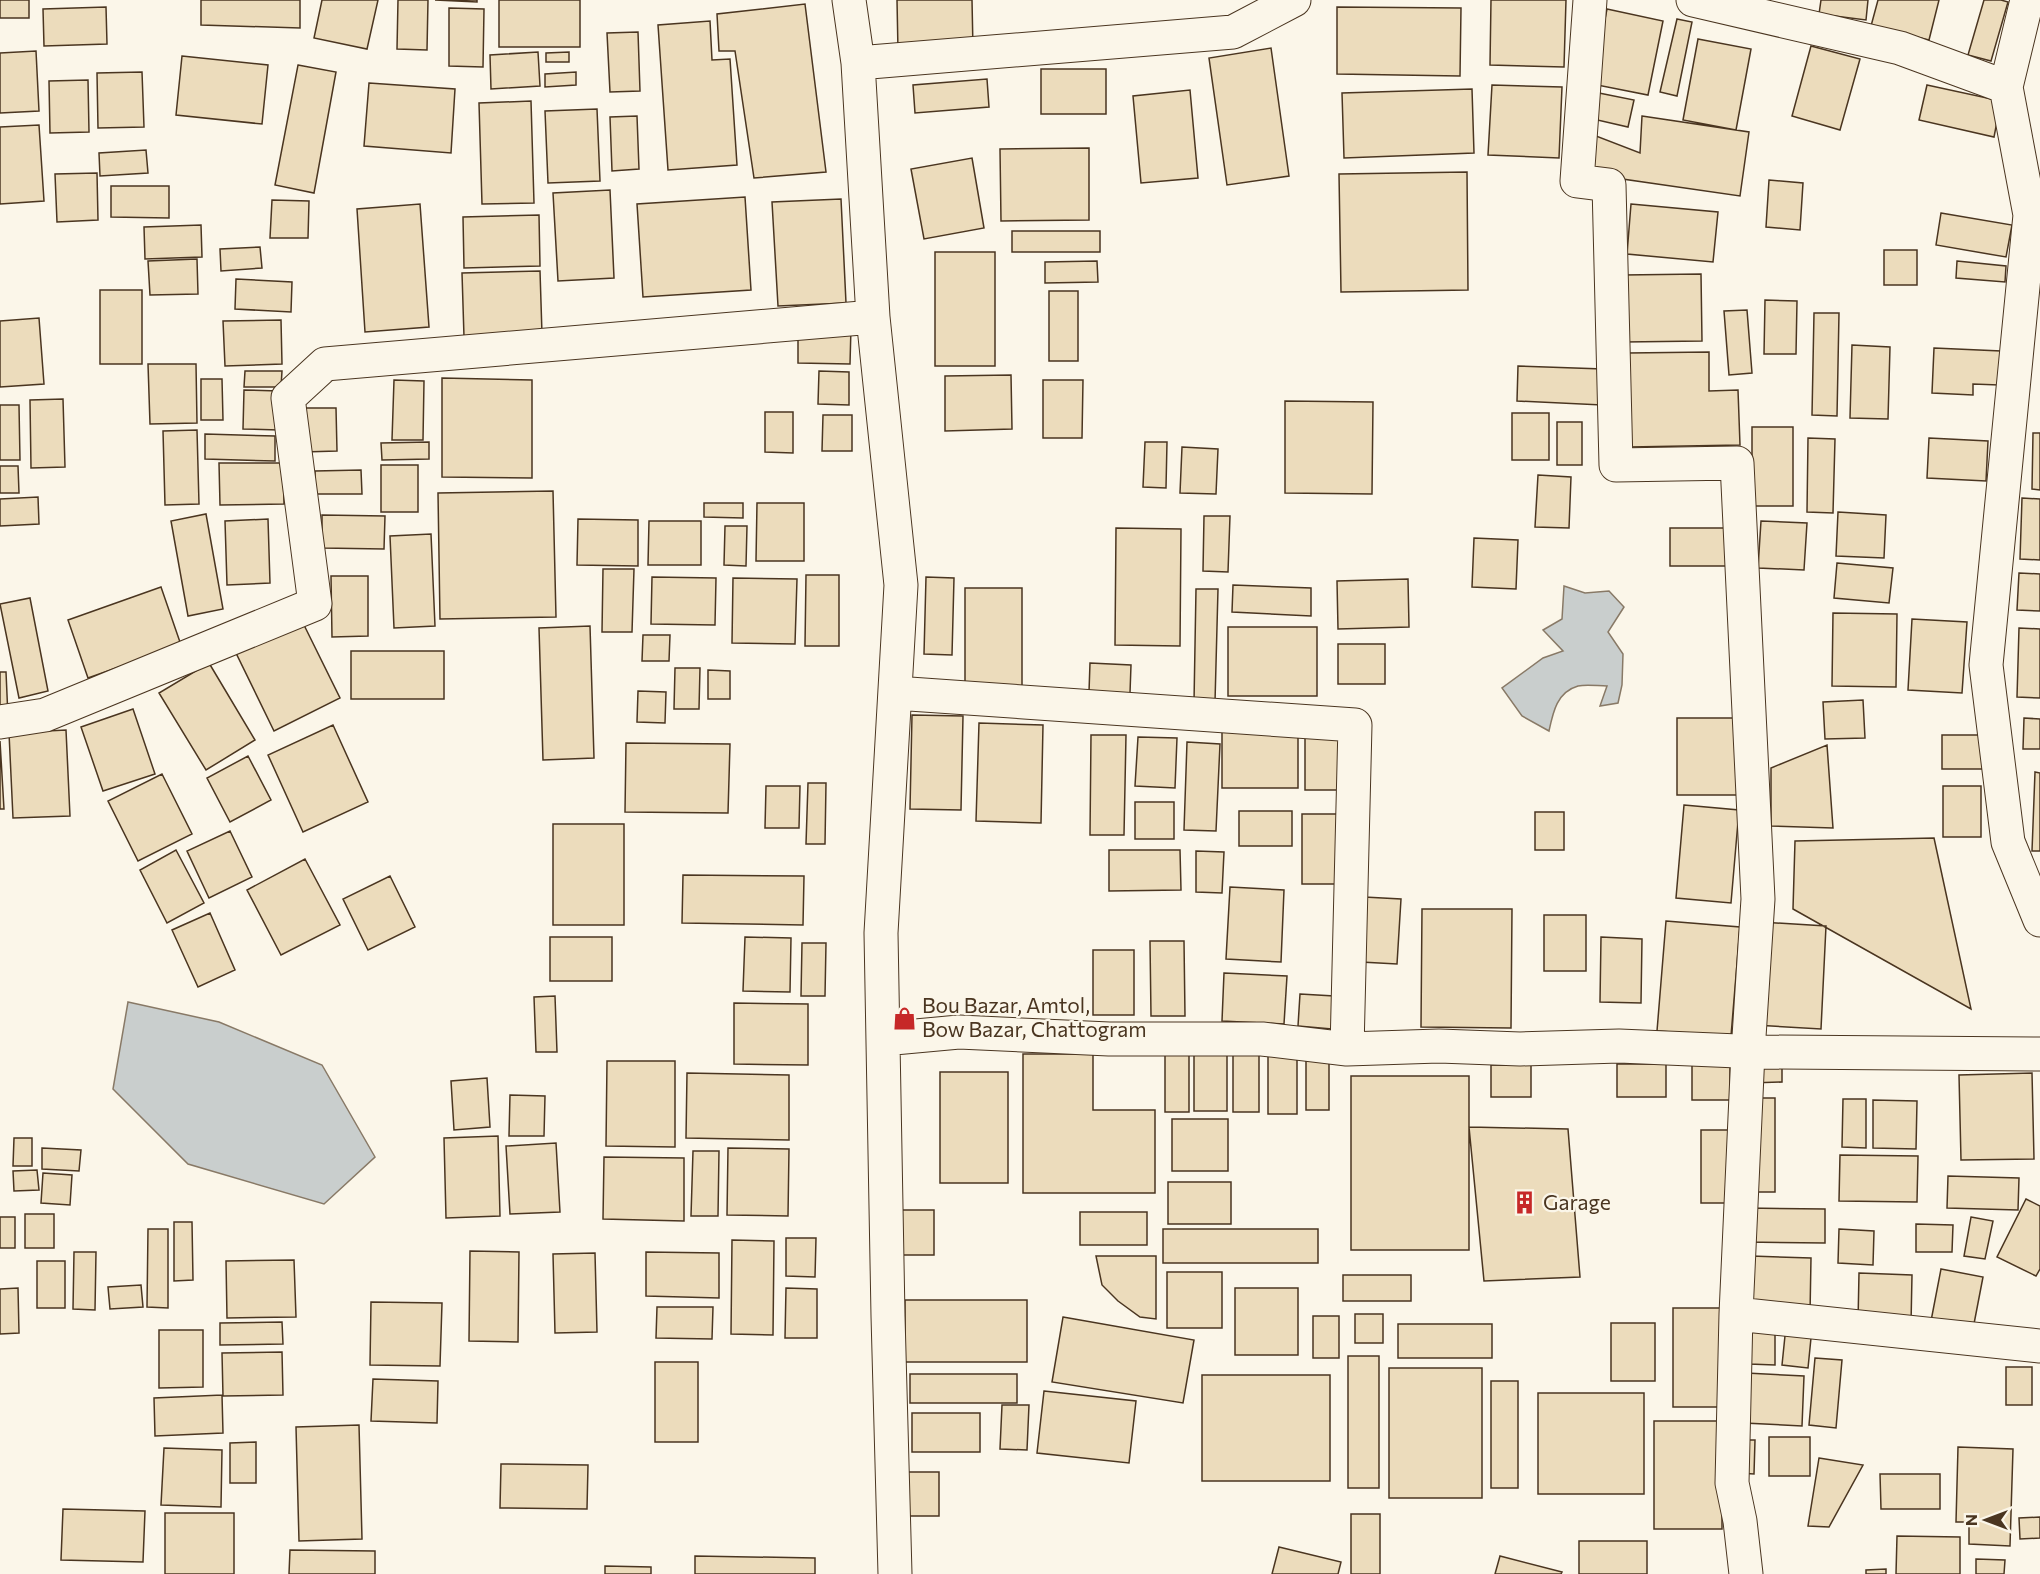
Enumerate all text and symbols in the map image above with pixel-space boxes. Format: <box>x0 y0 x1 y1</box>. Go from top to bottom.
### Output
place label: Bou Bazar, Amtol, Bow Bazar, Chattogram <box>922 992 1147 1041</box>
shop icon: Bou Bazar, Amtol, Bow Bazar, Chattogram <box>891 1005 917 1031</box>
place label: Garage <box>1543 1189 1611 1214</box>
building icon: Garage <box>1512 1190 1538 1216</box>
north arrow <box>1956 1490 2016 1550</box>
text: N <box>1961 1514 1980 1526</box>

